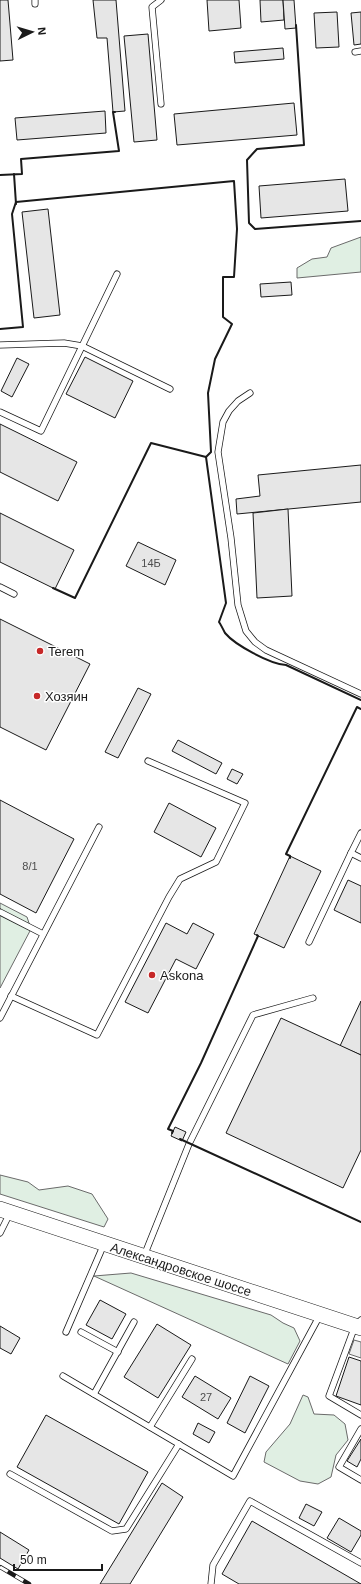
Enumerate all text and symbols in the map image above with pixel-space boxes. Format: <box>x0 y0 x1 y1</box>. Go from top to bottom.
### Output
north arrow <box>12 12 52 52</box>
text: N <box>36 27 48 36</box>
house number: 14Б <box>141 557 161 569</box>
place label: Terem <box>48 644 84 659</box>
marker: Terem <box>35 646 45 656</box>
place label: Хозяин <box>45 689 88 704</box>
marker: Хозяин <box>32 691 42 701</box>
house number: 8/1 <box>22 860 38 872</box>
place label: Askona <box>160 968 204 983</box>
marker: Askona <box>147 970 157 980</box>
street label: Александровское шоссе <box>108 1240 253 1299</box>
house number: 27 <box>200 1391 212 1403</box>
scale bar <box>14 1546 102 1572</box>
text: 50 m <box>20 1553 47 1567</box>

